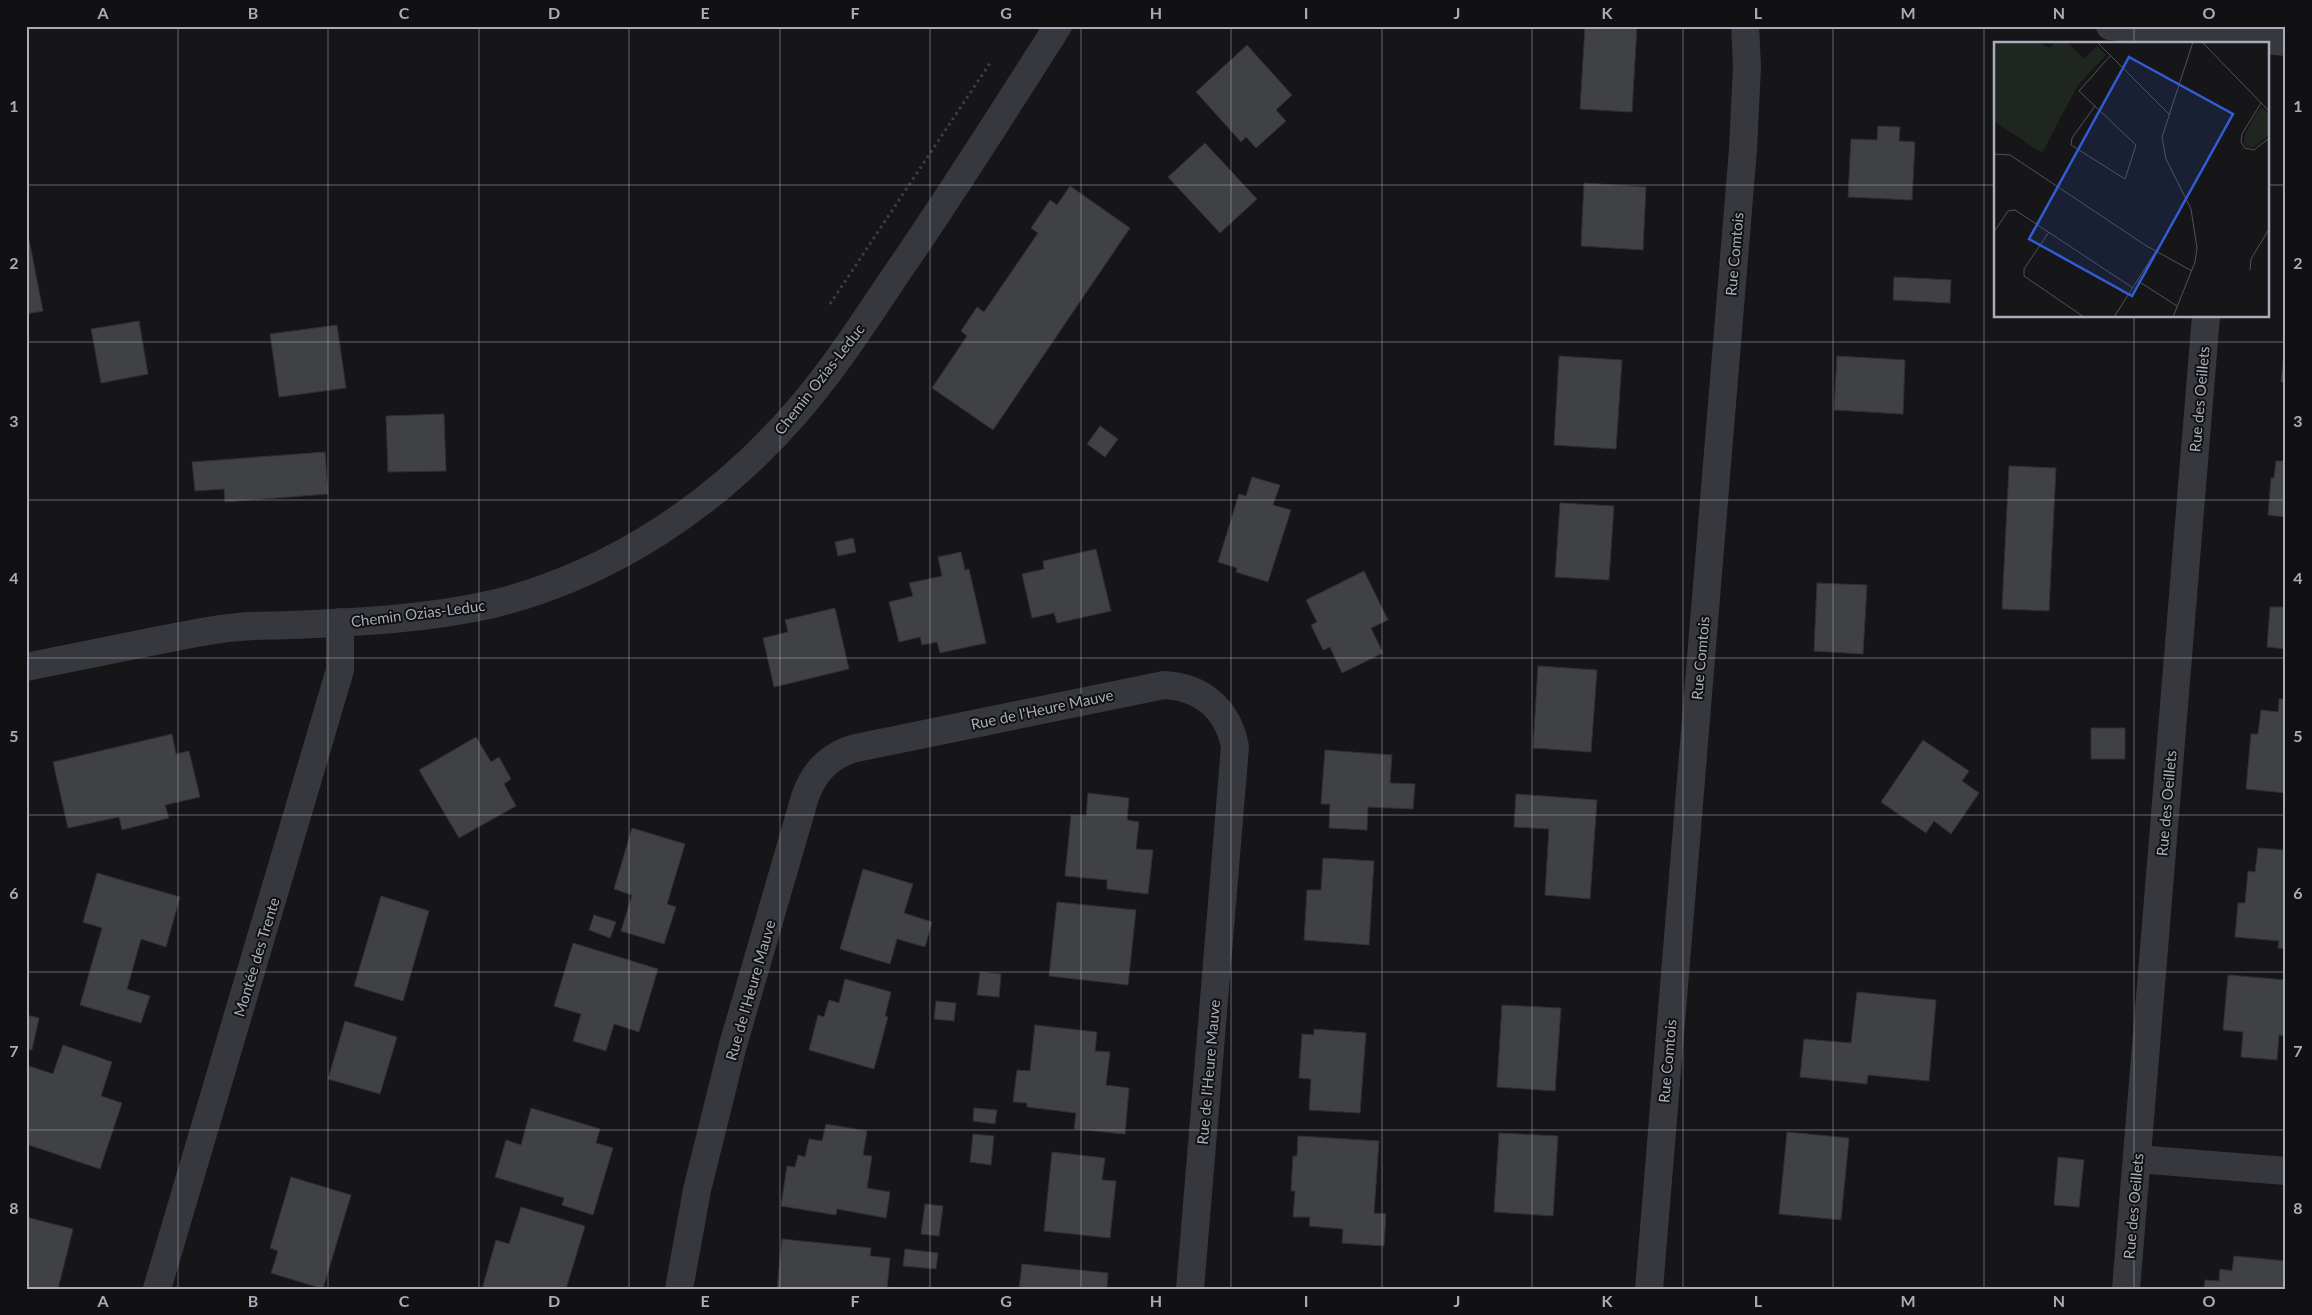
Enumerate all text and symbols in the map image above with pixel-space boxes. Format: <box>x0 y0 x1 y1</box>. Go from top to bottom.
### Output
text: A <box>96 3 109 22</box>
text: B <box>248 3 258 22</box>
text: C <box>399 3 410 22</box>
text: D <box>548 3 560 22</box>
text: E <box>700 3 710 22</box>
text: F <box>850 3 860 22</box>
text: G <box>1000 3 1012 22</box>
text: H <box>1150 3 1162 22</box>
text: I <box>1304 3 1308 22</box>
text: J <box>1454 3 1460 22</box>
text: K <box>1602 3 1614 22</box>
text: L <box>1754 3 1763 22</box>
text: M <box>1900 3 1916 22</box>
text: N <box>2053 3 2065 22</box>
text: O <box>2203 3 2216 22</box>
inset map <box>1994 42 2270 318</box>
text: 1 <box>9 96 19 115</box>
text: 1 <box>2293 96 2303 115</box>
street label: Rue Comtois <box>1721 211 1747 297</box>
text: 2 <box>9 253 19 272</box>
text: 2 <box>2293 253 2303 272</box>
street label: Chemin Ozias-Leduc <box>770 320 868 438</box>
street label: Rue des Oeillets <box>2185 345 2213 453</box>
text: 3 <box>9 411 19 430</box>
text: 3 <box>2293 411 2303 430</box>
text: 4 <box>9 568 19 587</box>
text: 4 <box>2293 568 2303 587</box>
street label: Chemin Ozias-Leduc <box>350 596 486 630</box>
street label: Rue Comtois <box>1687 615 1713 701</box>
street label: Rue de l'Heure Mauve <box>969 685 1115 733</box>
text: 5 <box>9 726 19 745</box>
text: 5 <box>2293 726 2303 745</box>
street label: Rue des Oeillets <box>2152 749 2180 857</box>
text: 6 <box>9 883 19 902</box>
text: 6 <box>2293 883 2303 902</box>
street label: Montée des Trente <box>229 895 283 1019</box>
street label: Rue de l'Heure Mauve <box>721 918 779 1062</box>
street label: Rue de l'Heure Mauve <box>1193 999 1223 1145</box>
street label: Rue Comtois <box>1654 1018 1680 1104</box>
text: 7 <box>9 1041 19 1060</box>
text: 7 <box>2293 1041 2303 1060</box>
street label: Rue des Oeillets <box>2119 1152 2147 1260</box>
text: 8 <box>9 1198 19 1217</box>
text: 8 <box>2293 1198 2303 1217</box>
text: A <box>96 1291 109 1310</box>
text: B <box>248 1291 258 1310</box>
text: C <box>399 1291 410 1310</box>
text: D <box>548 1291 560 1310</box>
text: E <box>700 1291 710 1310</box>
text: F <box>850 1291 860 1310</box>
text: G <box>1000 1291 1012 1310</box>
text: H <box>1150 1291 1162 1310</box>
text: I <box>1304 1291 1308 1310</box>
text: J <box>1454 1291 1460 1310</box>
text: K <box>1602 1291 1614 1310</box>
text: L <box>1754 1291 1763 1310</box>
text: M <box>1900 1291 1916 1310</box>
text: N <box>2053 1291 2065 1310</box>
text: O <box>2203 1291 2216 1310</box>

